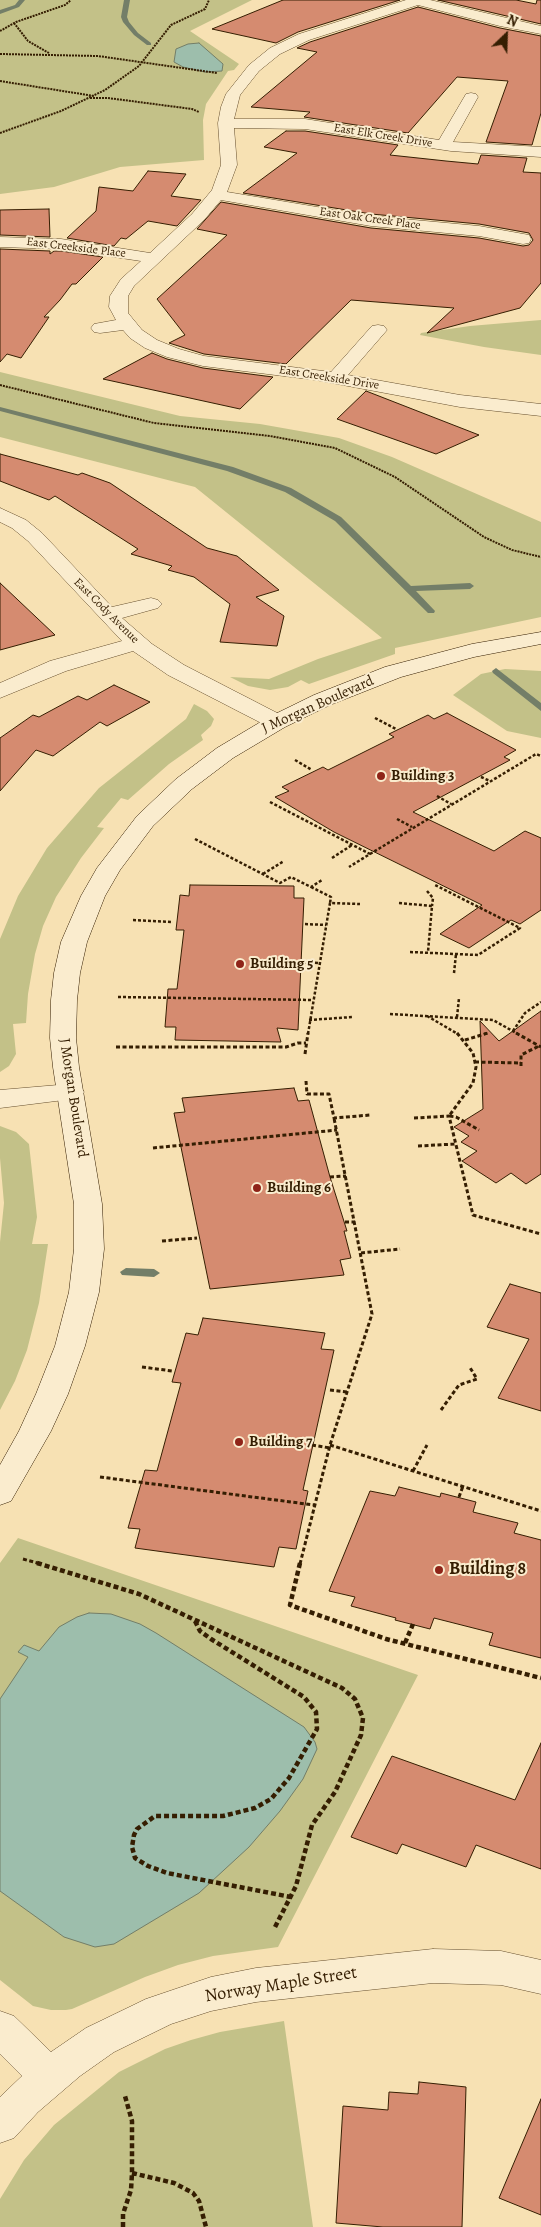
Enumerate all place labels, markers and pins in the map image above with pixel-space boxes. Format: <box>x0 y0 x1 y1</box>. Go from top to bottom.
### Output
place label: Building 3 <box>391 767 454 785</box>
marker: Building 3 <box>375 770 387 782</box>
place label: Building 5 <box>250 955 313 973</box>
marker: Building 5 <box>234 958 246 970</box>
place label: Building 6 <box>267 1179 331 1197</box>
marker: Building 6 <box>251 1182 263 1194</box>
place label: Building 7 <box>249 1433 312 1451</box>
marker: Building 7 <box>233 1436 245 1448</box>
place label: Building 8 <box>449 1559 526 1581</box>
marker: Building 8 <box>433 1564 445 1576</box>

